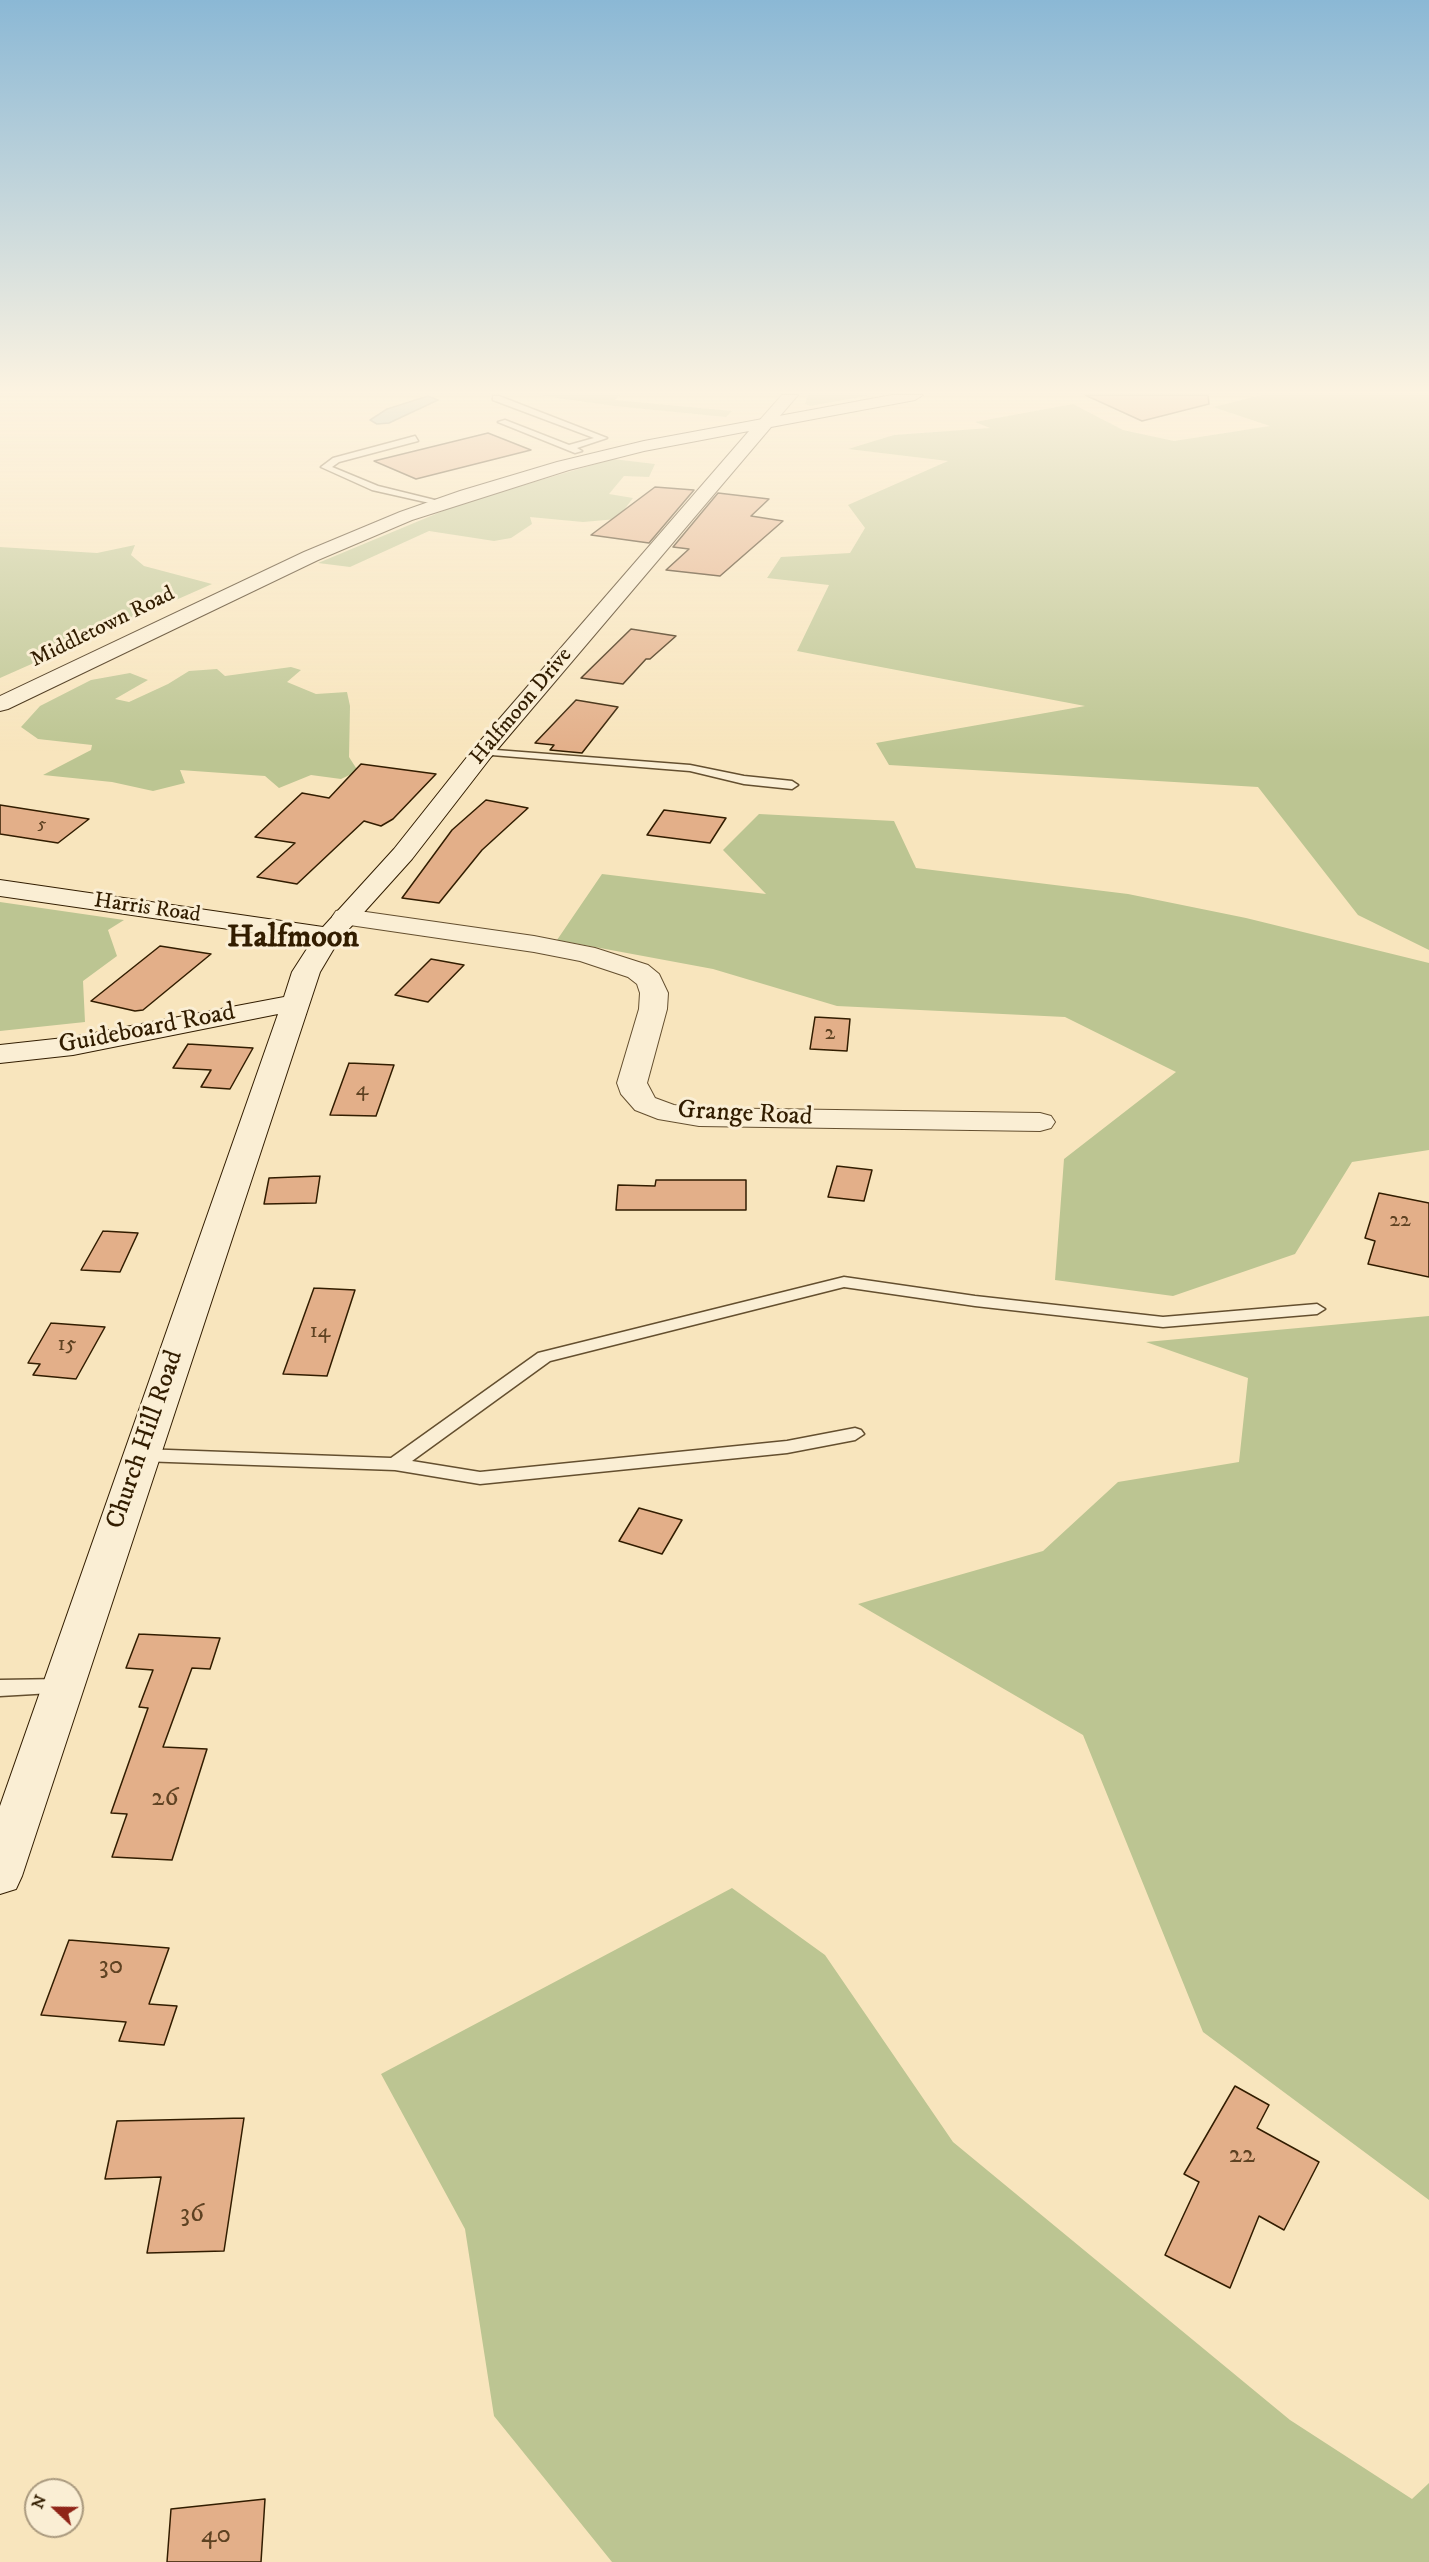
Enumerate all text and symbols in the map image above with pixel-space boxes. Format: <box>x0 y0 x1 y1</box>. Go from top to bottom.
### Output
street label: Middletown Road <box>27 582 179 674</box>
street label: Halfmoon Drive <box>465 643 579 771</box>
house number: 5 <box>38 814 46 836</box>
street label: Harris Road <box>92 888 202 930</box>
district label: Halfmoon <box>227 920 359 958</box>
street label: Guideboard Road <box>56 998 238 1062</box>
house number: 2 <box>825 1021 835 1047</box>
house number: 4 <box>356 1077 368 1103</box>
street label: Grange Road <box>677 1096 813 1134</box>
house number: 22 <box>1389 1208 1411 1234</box>
house number: 14 <box>310 1319 330 1345</box>
house number: 15 <box>58 1332 76 1358</box>
street label: Church Hill Road <box>101 1347 191 1533</box>
house number: 26 <box>151 1783 179 1815</box>
house number: 30 <box>99 1951 123 1983</box>
house number: 22 <box>1229 2140 1255 2172</box>
house number: 36 <box>180 2199 204 2231</box>
north arrow <box>24 2478 84 2538</box>
text: N <box>27 2492 51 2512</box>
house number: 40 <box>201 2520 231 2552</box>

